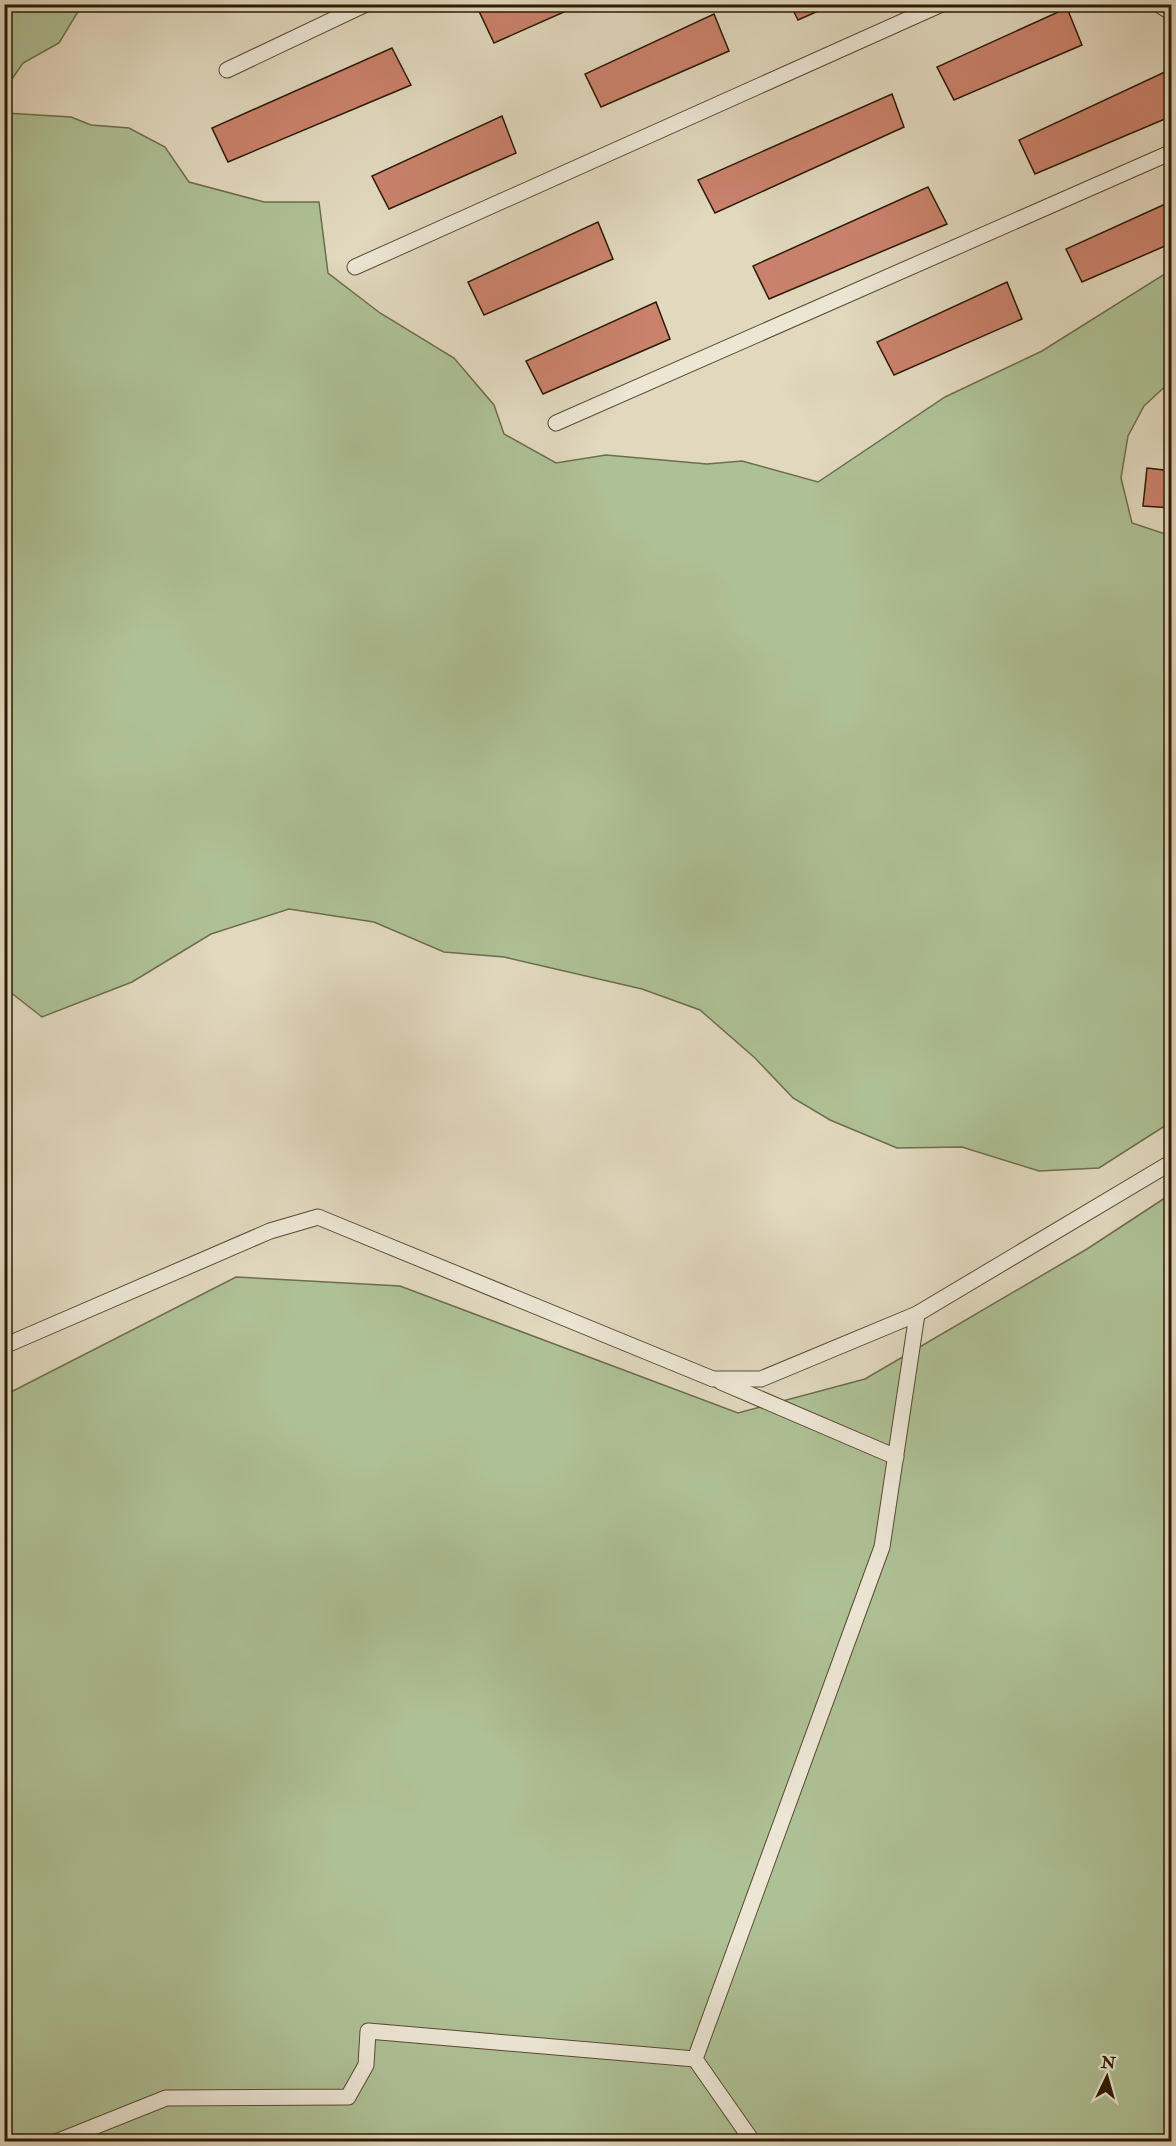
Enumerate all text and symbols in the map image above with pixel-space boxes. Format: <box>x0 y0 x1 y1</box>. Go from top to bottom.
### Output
north arrow <box>1077 2047 1137 2107</box>
text: N <box>1099 2052 1117 2074</box>

